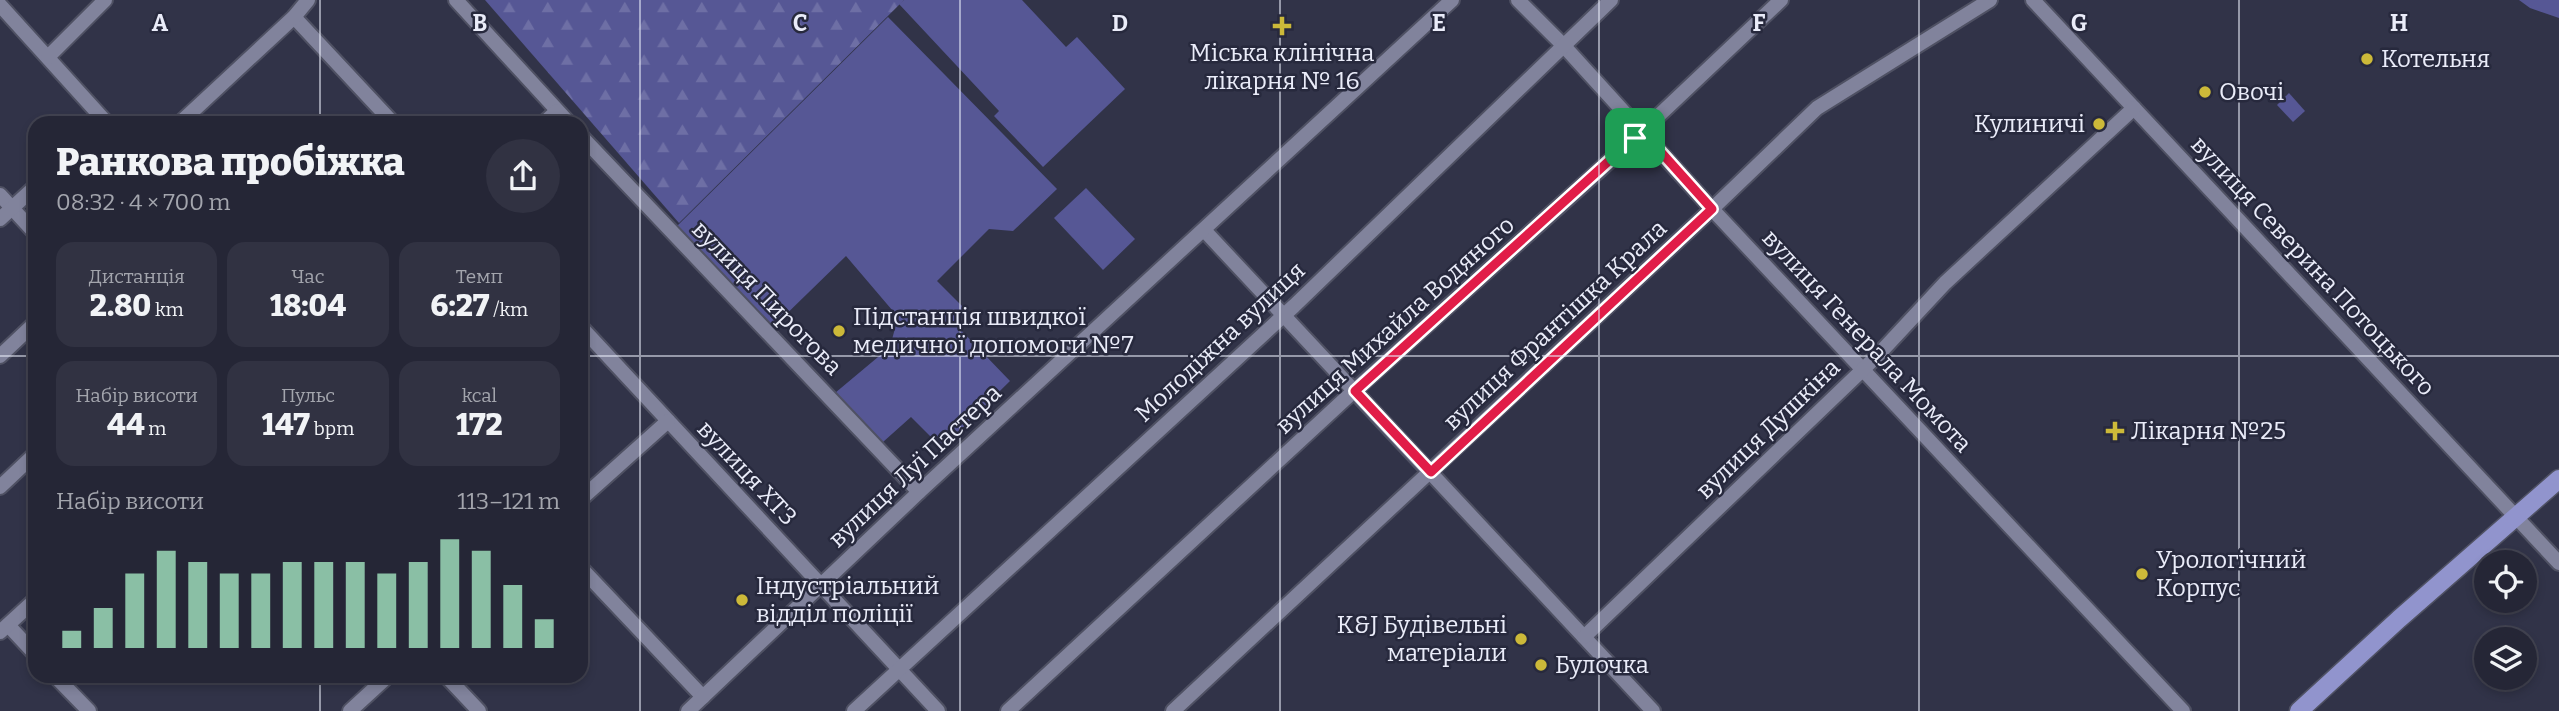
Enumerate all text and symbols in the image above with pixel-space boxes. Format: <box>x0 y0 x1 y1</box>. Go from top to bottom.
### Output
text: A <box>152 9 169 37</box>
text: B <box>473 9 487 37</box>
text: C <box>793 9 807 37</box>
text: D <box>1112 9 1128 37</box>
text: E <box>1432 9 1446 37</box>
text: F <box>1753 9 1766 37</box>
text: G <box>2071 9 2088 37</box>
text: H <box>2390 9 2408 37</box>
marker: Міська клінічна лікарня № 16 <box>1272 16 1292 36</box>
place label: Міська клінічна лікарня № 16 <box>1190 39 1374 95</box>
place label: Котельня <box>2381 45 2490 73</box>
marker: Котельня <box>2359 51 2375 67</box>
place label: Овочі <box>2219 78 2284 106</box>
marker: Овочі <box>2197 84 2213 100</box>
pin <box>1605 108 1665 168</box>
place label: Кулиничі <box>1974 110 2085 138</box>
marker: Кулиничі <box>2091 116 2107 132</box>
icon: arrive <box>1616 119 1654 157</box>
street label: вулиця Северина Потоцького <box>2185 131 2441 401</box>
text: Ранкова пробіжка <box>56 139 405 185</box>
button: share <box>486 139 560 213</box>
text: 08:32 · 4 × 700 m <box>56 188 231 216</box>
street label: вулиця Михайла Водяного <box>1270 211 1520 439</box>
street label: вулиця Франтішка Крала <box>1438 214 1672 436</box>
street label: вулиця Пирогова <box>686 215 848 381</box>
street label: вулиця Генерала Момота <box>1757 224 1977 458</box>
street label: Молодіжна вулиця <box>1129 256 1311 428</box>
text: Дистанція <box>89 265 185 288</box>
text: Час <box>292 265 324 288</box>
text: Темп <box>456 265 503 288</box>
text: 2.80 <box>90 288 151 324</box>
text: 18:04 <box>270 288 346 324</box>
text: 6:27 <box>431 288 489 324</box>
text: km <box>151 298 184 321</box>
text: /km <box>489 298 528 321</box>
place label: Підстанція швидкої медичної допомоги №7 <box>853 303 1133 359</box>
marker: Підстанція швидкої медичної допомоги №7 <box>831 323 847 339</box>
street label: вулиця Душкіна <box>1690 353 1846 505</box>
street label: вулиця Луї Пастера <box>823 379 1007 553</box>
text: Набір висоти <box>76 384 198 407</box>
text: Пульс <box>281 384 335 407</box>
text: kcal <box>462 384 497 407</box>
text: 44 <box>107 407 145 443</box>
text: 147 <box>262 407 310 443</box>
text: 172 <box>456 407 503 443</box>
street label: вулиця ХТЗ <box>692 415 802 531</box>
text: m <box>145 417 166 440</box>
text: bpm <box>310 417 354 440</box>
place label: Лікарня №25 <box>2131 417 2286 445</box>
marker: Лікарня №25 <box>2105 421 2125 441</box>
text: Набір висоти <box>56 487 204 515</box>
text: 113–121 m <box>457 487 560 515</box>
place label: Урологічний Корпус <box>2156 546 2306 602</box>
map controls <box>2474 550 2537 690</box>
button: locate <box>2474 550 2537 613</box>
marker: Урологічний Корпус <box>2134 566 2150 582</box>
place label: Індустріальний відділ поліції <box>756 572 939 628</box>
marker: Індустріальний відділ поліції <box>734 592 750 608</box>
place label: K&J Будівельні матеріали <box>1337 611 1507 667</box>
button: layers <box>2474 627 2537 690</box>
marker: K&J Будівельні матеріали <box>1513 631 1529 647</box>
place label: Булочка <box>1555 651 1649 679</box>
marker: Булочка <box>1533 657 1549 673</box>

